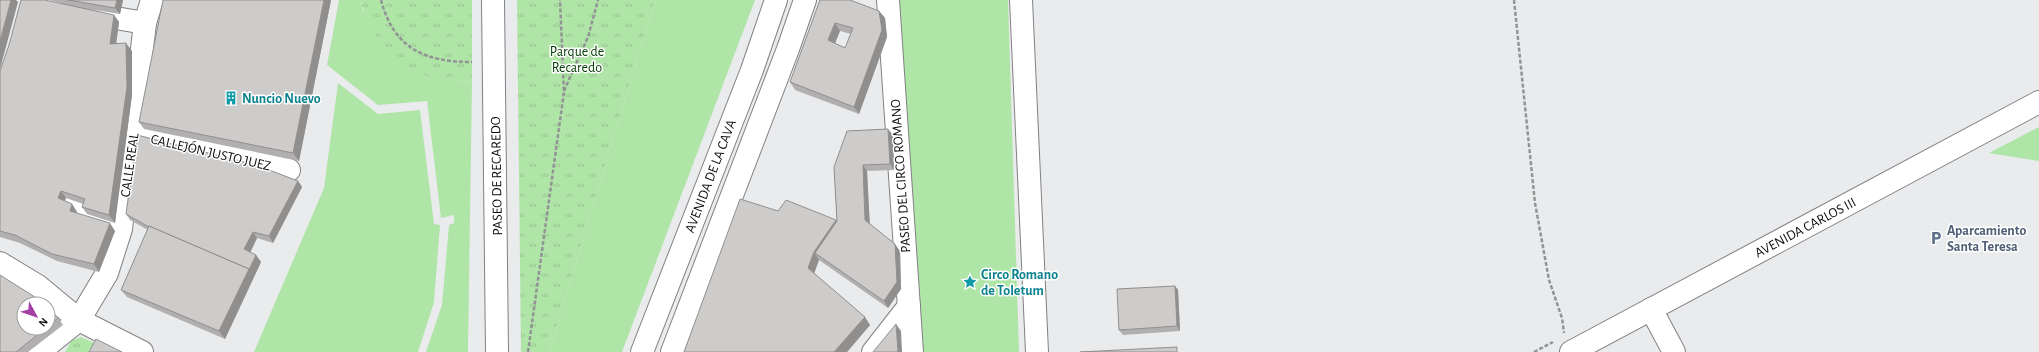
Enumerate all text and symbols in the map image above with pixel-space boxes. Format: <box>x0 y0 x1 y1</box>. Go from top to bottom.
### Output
park label: Parque de Recaredo <box>550 45 604 75</box>
building icon: Nuncio Nuevo <box>223 90 239 106</box>
place label: Nuncio Nuevo <box>242 92 321 106</box>
street label: PASEO DEL CIRCO ROMANO <box>889 99 913 253</box>
street label: PASEO DE RECAREDO <box>489 116 505 236</box>
street label: AVENIDA DE LA CAVA <box>683 118 739 235</box>
street label: CALLEJÓN JUSTO JUEZ <box>149 129 273 174</box>
street label: CALLE REAL <box>119 132 141 198</box>
street label: AVENIDA CARLOS III <box>1752 195 1858 260</box>
place label: Aparcamiento Santa Teresa <box>1947 224 2026 254</box>
parking icon: Aparcamiento Santa Teresa <box>1928 230 1944 246</box>
place label: Circo Romano de Toletum <box>981 268 1058 298</box>
place icon: Circo Romano de Toletum <box>962 274 978 290</box>
north arrow <box>16 296 56 336</box>
text: N <box>37 316 50 329</box>

